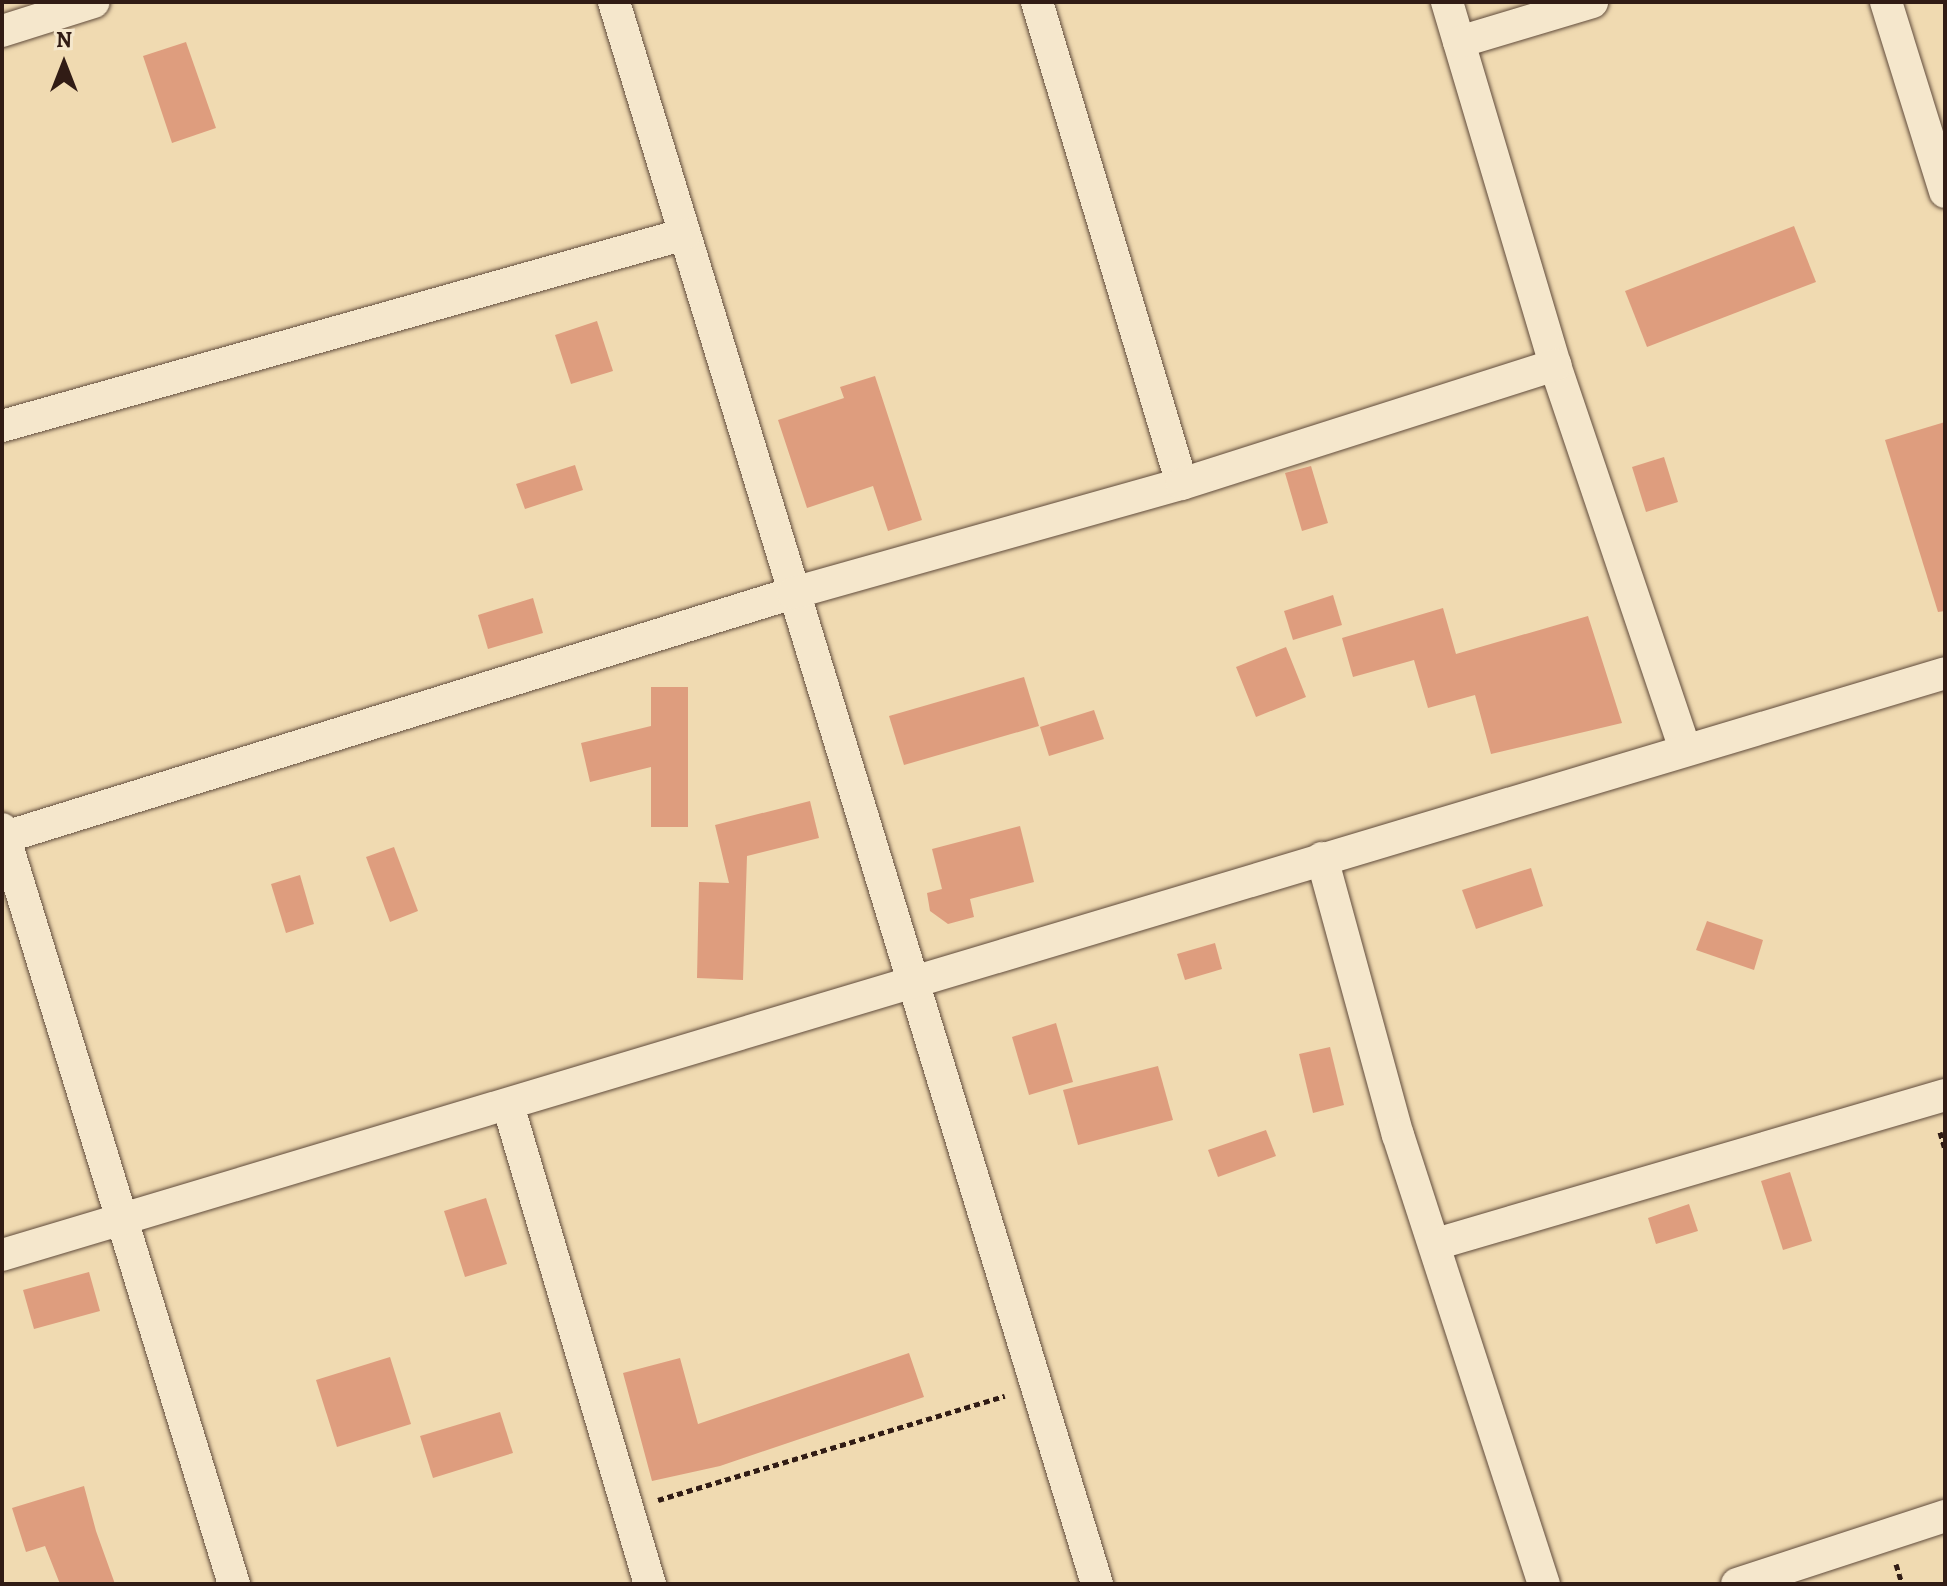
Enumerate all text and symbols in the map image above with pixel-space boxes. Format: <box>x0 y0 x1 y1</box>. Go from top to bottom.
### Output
north arrow <box>24 24 104 104</box>
text: N <box>56 25 72 55</box>

